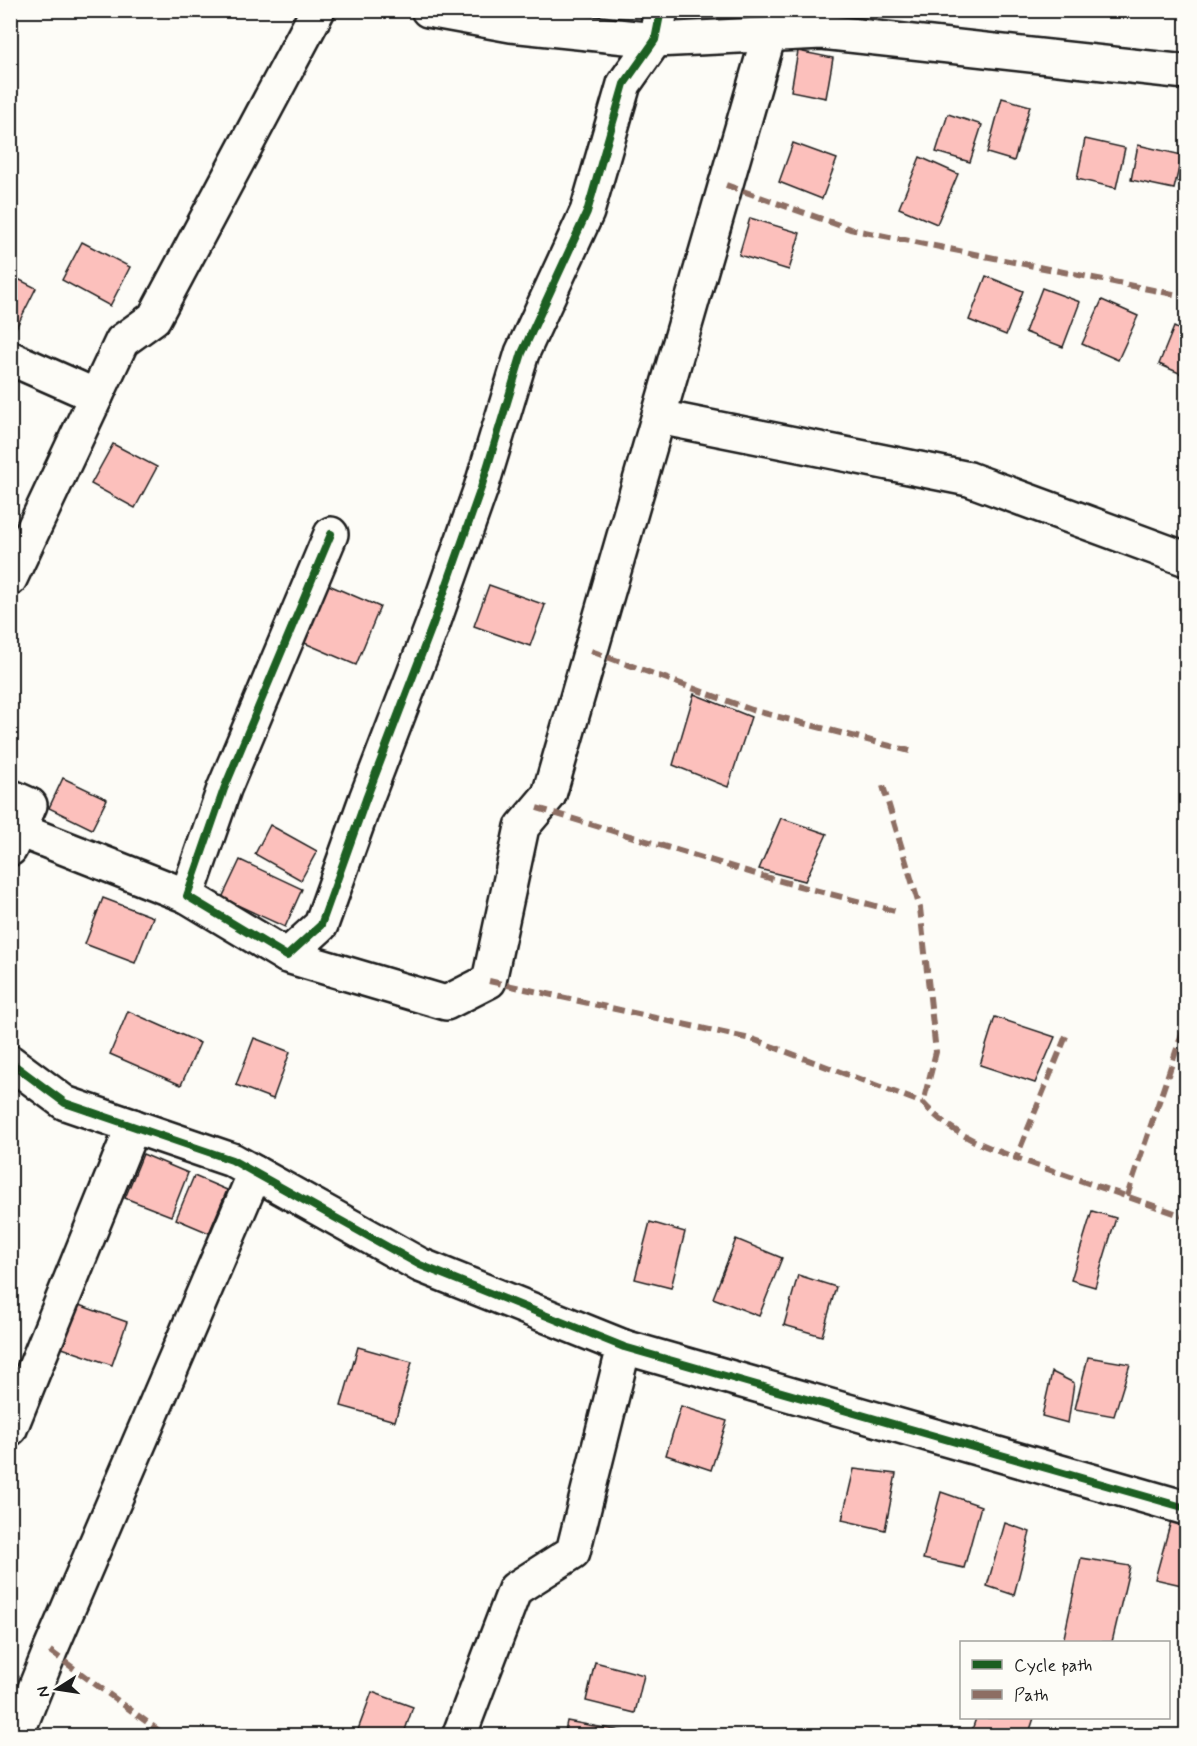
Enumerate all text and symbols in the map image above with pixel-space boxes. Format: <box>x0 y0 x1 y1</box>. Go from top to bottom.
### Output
legend <box>960 1641 1170 1719</box>
text: Cycle path <box>1014 1654 1092 1678</box>
north arrow <box>27 1659 87 1719</box>
text: N <box>32 1684 55 1699</box>
text: Path <box>1014 1684 1049 1708</box>

